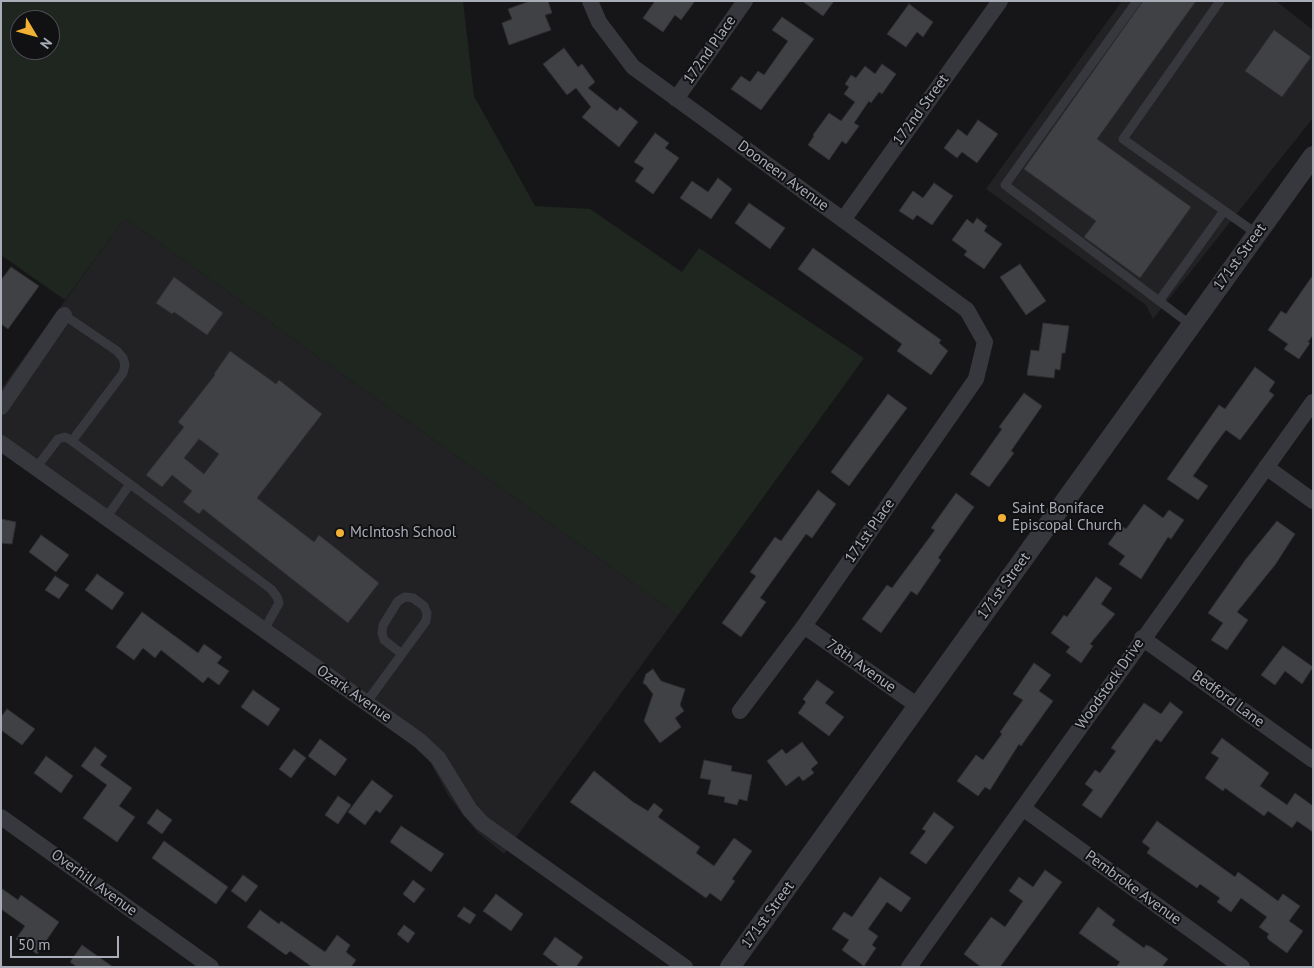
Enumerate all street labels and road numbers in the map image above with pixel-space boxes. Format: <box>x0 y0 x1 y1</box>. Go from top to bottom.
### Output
street label: 172nd Place <box>680 12 740 88</box>
street label: 172nd Street <box>889 71 953 149</box>
street label: Dooneen Avenue <box>734 137 832 215</box>
street label: 171st Street <box>1210 220 1270 294</box>
street label: 171st Place <box>841 495 899 567</box>
street label: 171st Street <box>974 549 1034 623</box>
street label: Woodstock Drive <box>1072 635 1148 733</box>
street label: 78th Avenue <box>823 636 899 696</box>
street label: Ozark Avenue <box>313 662 395 726</box>
street label: Bedford Lane <box>1188 667 1268 731</box>
street label: Overhill Avenue <box>48 846 140 920</box>
street label: Pembroke Avenue <box>1081 847 1185 929</box>
street label: 171st Street <box>738 878 798 952</box>

